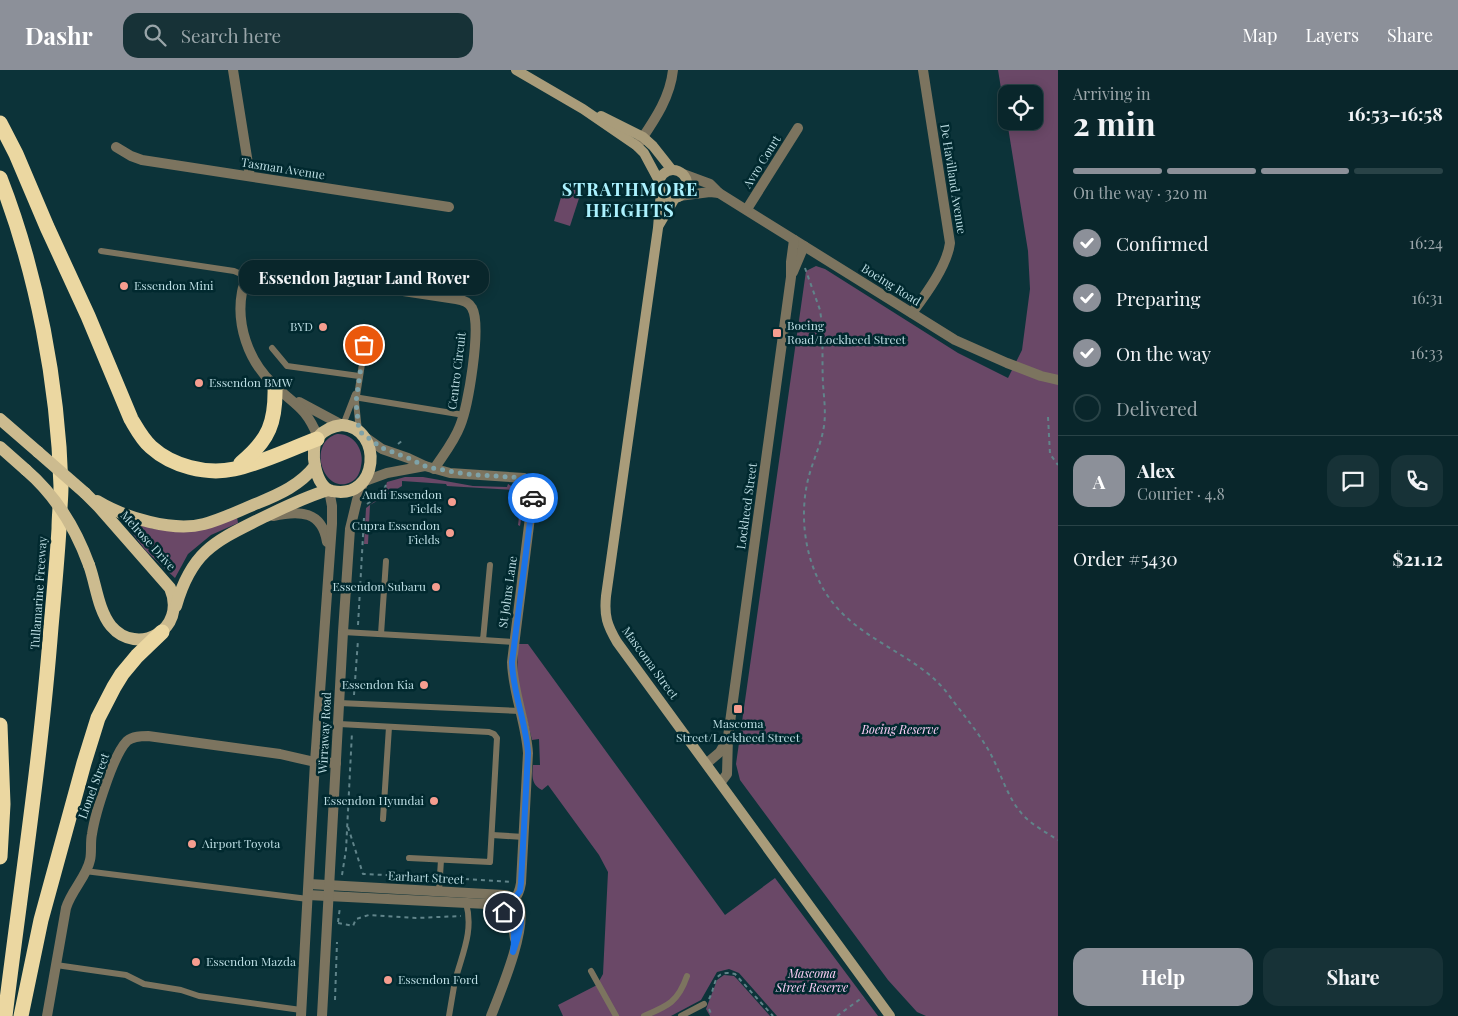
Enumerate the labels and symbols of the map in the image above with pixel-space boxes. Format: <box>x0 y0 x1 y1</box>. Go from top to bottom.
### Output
street label: De Havilland Avenue <box>937 123 971 235</box>
street label: Avro Court <box>738 131 784 192</box>
street label: Tasman Avenue <box>240 153 326 183</box>
district label: STRATHMORE HEIGHTS <box>562 177 698 222</box>
callout: Essendon Jaguar Land Rover <box>239 260 489 295</box>
street label: Boeing Road <box>859 260 924 309</box>
place label: Essendon Mini <box>134 277 214 293</box>
marker: Essendon Mini <box>118 280 130 292</box>
place label: Boeing Road/Lockheed Street <box>787 317 907 347</box>
place label: BYD <box>290 318 313 334</box>
marker: BYD <box>317 321 329 333</box>
pin <box>343 324 385 366</box>
marker: Boeing Road/Lockheed Street <box>771 327 783 339</box>
street label: Centro Circuit <box>443 331 469 410</box>
place label: Essendon BMW <box>209 374 293 390</box>
marker: Essendon BMW <box>193 377 205 389</box>
street label: Lockheed Street <box>732 461 760 550</box>
courier <box>508 473 558 523</box>
place label: Audi Essendon Fields <box>361 486 442 516</box>
marker: Audi Essendon Fields <box>446 496 458 508</box>
street label: Melrose Drive <box>118 507 180 574</box>
place label: Cupra Essendon Fields <box>352 517 440 547</box>
marker: Cupra Essendon Fields <box>444 527 456 539</box>
street label: Tullamarine Freeway <box>26 536 50 650</box>
street label: St Johns Lane <box>494 555 520 629</box>
place label: Essendon Subaru <box>333 578 426 594</box>
marker: Essendon Subaru <box>430 581 442 593</box>
street label: Mascoma Street <box>619 623 683 702</box>
place label: Essendon Kia <box>342 676 414 692</box>
marker: Essendon Kia <box>418 679 430 691</box>
street label: Wirraway Road <box>314 692 334 775</box>
marker: Mascoma Street/Lockheed Street <box>732 703 744 715</box>
place label: Mascoma Street/Lockheed Street <box>676 715 801 745</box>
park label: Boeing Reserve <box>860 721 939 737</box>
street label: Lionel Street <box>74 750 113 821</box>
place label: Essendon Hyundai <box>323 792 424 808</box>
marker: Essendon Hyundai <box>428 795 440 807</box>
place label: Airport Toyota <box>201 835 280 851</box>
marker: Airport Toyota <box>186 838 198 850</box>
street label: Earhart Street <box>388 867 465 887</box>
pin <box>483 891 525 933</box>
place label: Essendon Mazda <box>206 953 296 969</box>
marker: Essendon Mazda <box>190 956 202 968</box>
park label: Mascoma Street Reserve <box>775 965 848 995</box>
place label: Essendon Ford <box>398 971 478 987</box>
marker: Essendon Ford <box>382 974 394 986</box>

